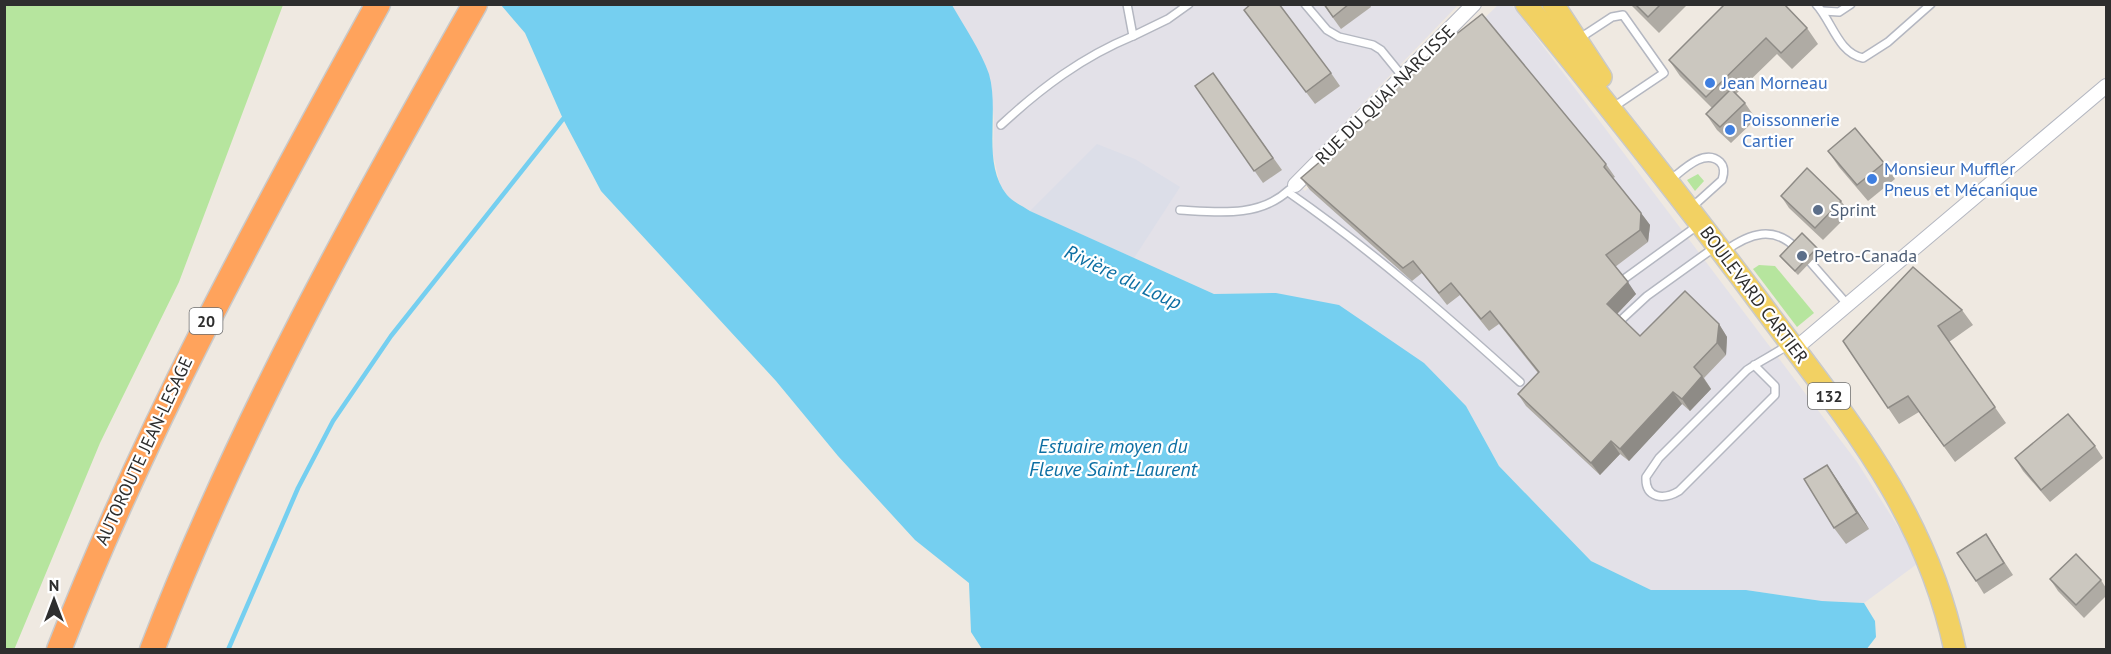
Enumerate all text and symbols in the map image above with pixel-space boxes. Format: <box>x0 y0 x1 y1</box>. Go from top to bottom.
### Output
street label: RUE DU QUAI-NARCISSE <box>1310 20 1459 169</box>
place label: Jean Morneau <box>1721 71 1828 94</box>
marker: Jean Morneau <box>1703 76 1717 90</box>
place label: Poissonnerie Cartier <box>1742 108 1840 152</box>
marker: Poissonnerie Cartier <box>1723 123 1737 137</box>
place label: Monsieur Muffler Pneus et Mécanique <box>1884 157 2038 201</box>
marker: Monsieur Muffler Pneus et Mécanique <box>1865 172 1879 186</box>
place label: Sprint <box>1830 198 1876 221</box>
marker: Sprint <box>1811 203 1825 217</box>
street label: BOULEVARD CARTIER <box>1695 221 1814 368</box>
water label: Rivière du Loup <box>1060 239 1186 315</box>
place label: Petro-Canada <box>1814 244 1917 267</box>
marker: Petro-Canada <box>1795 249 1809 263</box>
road number: 20 <box>190 308 222 334</box>
street label: AUTOROUTE JEAN-LESAGE <box>90 353 197 549</box>
road number: 132 <box>1808 383 1850 409</box>
water label: Estuaire moyen du Fleuve Saint-Laurent <box>1029 433 1199 482</box>
north arrow <box>24 570 84 630</box>
text: N <box>49 575 59 595</box>

